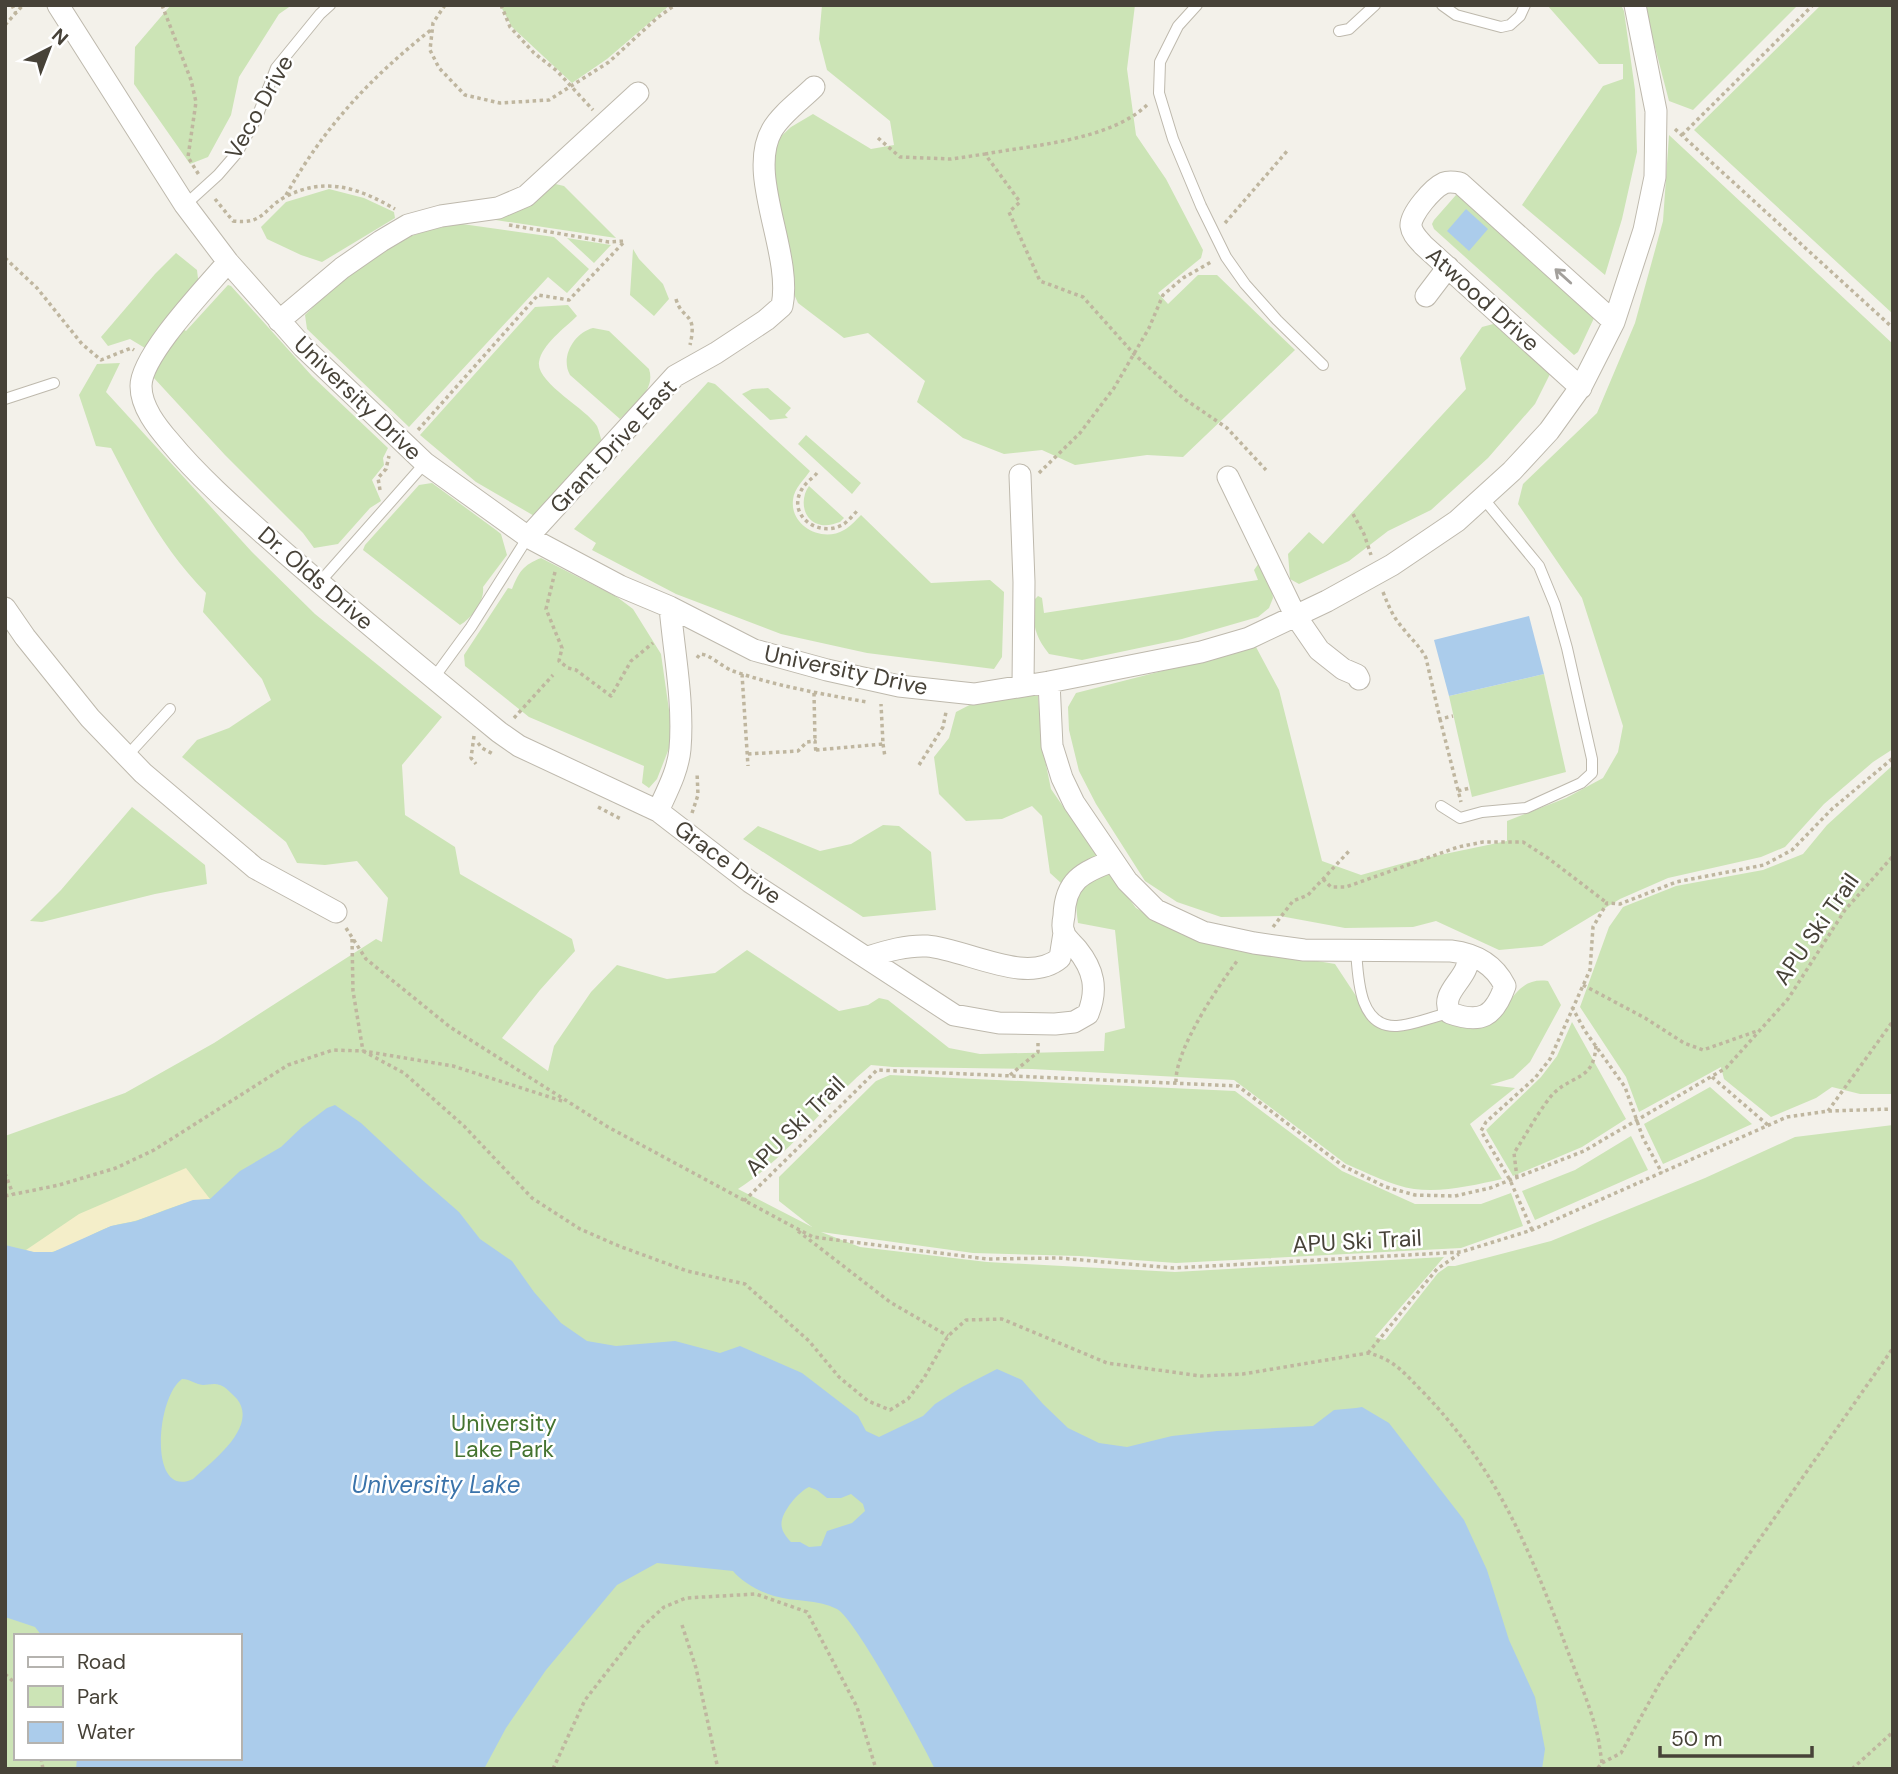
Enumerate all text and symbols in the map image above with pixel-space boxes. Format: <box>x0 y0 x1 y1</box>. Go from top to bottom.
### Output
north arrow <box>14 14 84 84</box>
text: N <box>47 23 74 51</box>
street label: Veco Drive <box>218 50 300 164</box>
street label: Atwood Drive <box>1420 240 1546 358</box>
one-way arrow <box>1554 268 1572 284</box>
street label: University Drive <box>288 329 428 467</box>
street label: Grant Drive East <box>543 373 683 519</box>
street label: Dr. Olds Drive <box>252 520 380 636</box>
street label: University Drive <box>762 638 930 702</box>
street label: Grace Drive <box>669 813 787 911</box>
street label: APU Ski Trail <box>1767 867 1865 991</box>
street label: APU Ski Trail <box>739 1070 851 1182</box>
street label: APU Ski Trail <box>1291 1223 1423 1259</box>
park label: University Lake Park <box>451 1408 557 1464</box>
water label: University Lake <box>351 1469 521 1500</box>
legend <box>14 1634 242 1760</box>
text: Road <box>77 1648 126 1676</box>
text: Park <box>77 1683 119 1711</box>
scale bar <box>1660 1714 1812 1758</box>
text: Water <box>77 1718 135 1746</box>
text: 50 m <box>1671 1725 1722 1753</box>

